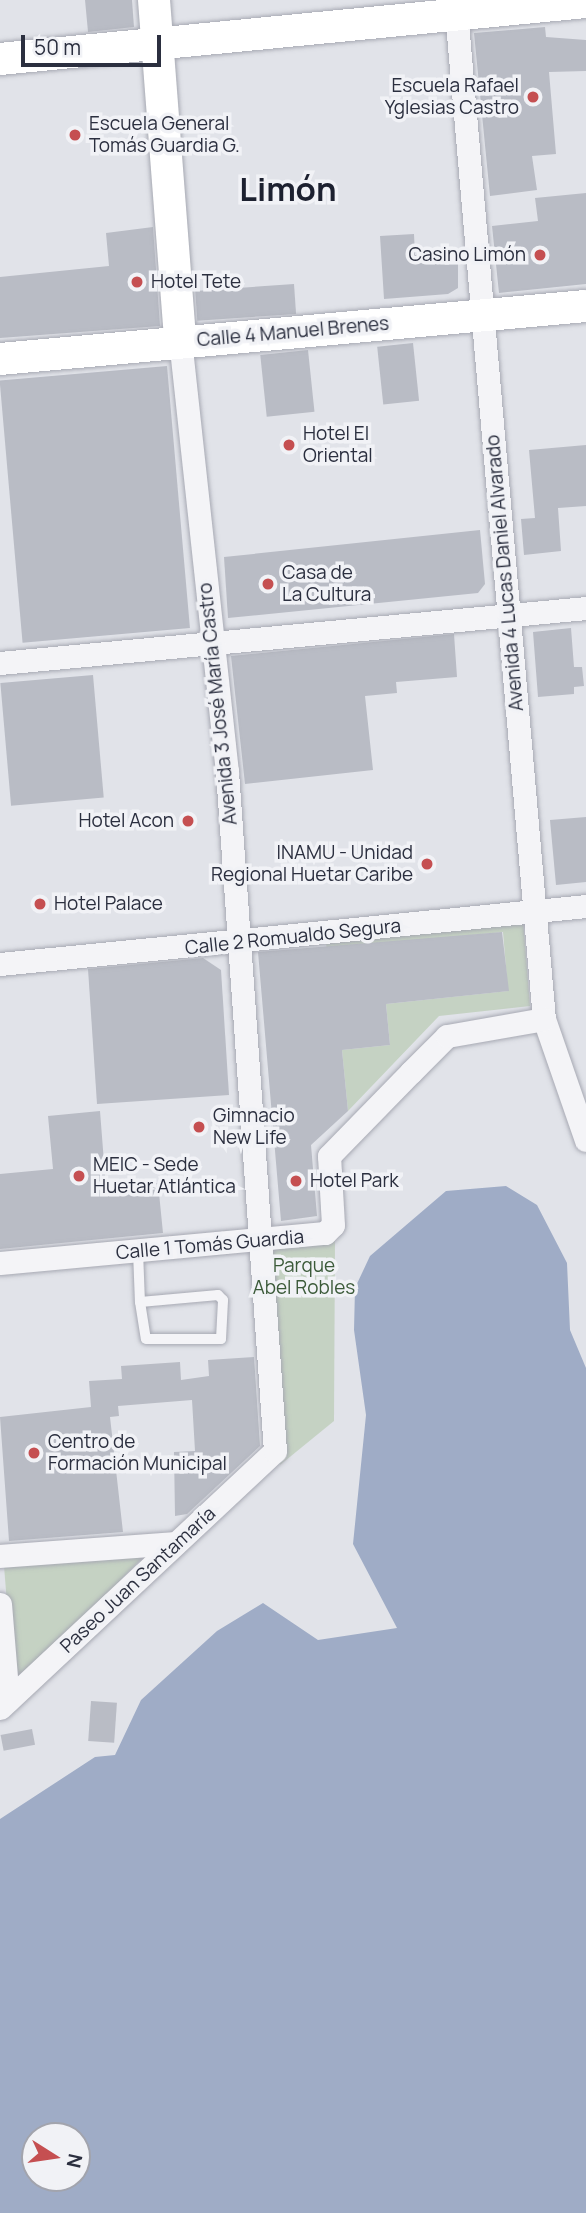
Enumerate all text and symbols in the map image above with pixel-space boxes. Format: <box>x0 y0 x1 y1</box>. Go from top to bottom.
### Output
scale bar <box>24 21 164 65</box>
text: 50 m <box>34 33 81 61</box>
place label: Escuela Rafael Yglesias Castro <box>385 75 519 119</box>
marker: Escuela Rafael Yglesias Castro <box>525 89 541 105</box>
place label: Escuela General Tomás Guardia G. <box>89 113 240 157</box>
marker: Escuela General Tomás Guardia G. <box>67 127 83 143</box>
district label: Limón <box>239 169 337 209</box>
place label: Casino Limón <box>408 244 526 266</box>
marker: Casino Limón <box>532 247 548 263</box>
place label: Hotel Tete <box>151 271 241 293</box>
marker: Hotel Tete <box>129 274 145 290</box>
street label: Calle 4 Manuel Brenes <box>196 312 390 352</box>
place label: Hotel El Oriental <box>303 423 373 467</box>
street label: Avenida 4 Lucas Daniel Alvarado <box>482 434 528 712</box>
marker: Hotel El Oriental <box>281 437 297 453</box>
place label: Casa de La Cultura <box>282 562 371 606</box>
marker: Casa de La Cultura <box>260 576 276 592</box>
street label: Avenida 3 José María Castro <box>194 582 242 826</box>
place label: Hotel Acon <box>78 810 174 832</box>
marker: Hotel Acon <box>180 813 196 829</box>
place label: INAMU - Unidad Regional Huetar Caribe <box>211 842 413 886</box>
marker: INAMU - Unidad Regional Huetar Caribe <box>419 856 435 872</box>
place label: Hotel Palace <box>54 893 163 915</box>
marker: Hotel Palace <box>32 896 48 912</box>
street label: Calle 2 Romualdo Segura <box>184 914 402 960</box>
place label: Gimnacio New Life <box>213 1105 295 1149</box>
marker: Gimnacio New Life <box>191 1119 207 1135</box>
place label: MEIC - Sede Huetar Atlántica <box>93 1154 236 1198</box>
marker: MEIC - Sede Huetar Atlántica <box>71 1168 87 1184</box>
place label: Hotel Park <box>310 1170 399 1192</box>
marker: Hotel Park <box>288 1173 304 1189</box>
street label: Calle 1 Tomás Guardia <box>115 1225 305 1265</box>
park label: Parque Abel Robles <box>253 1255 355 1299</box>
place label: Centro de Formación Municipal <box>48 1431 227 1475</box>
marker: Centro de Formación Municipal <box>26 1445 42 1461</box>
street label: Paseo Juan Santamaría <box>56 1502 220 1658</box>
north arrow <box>21 2122 91 2192</box>
text: N <box>60 2152 89 2170</box>

